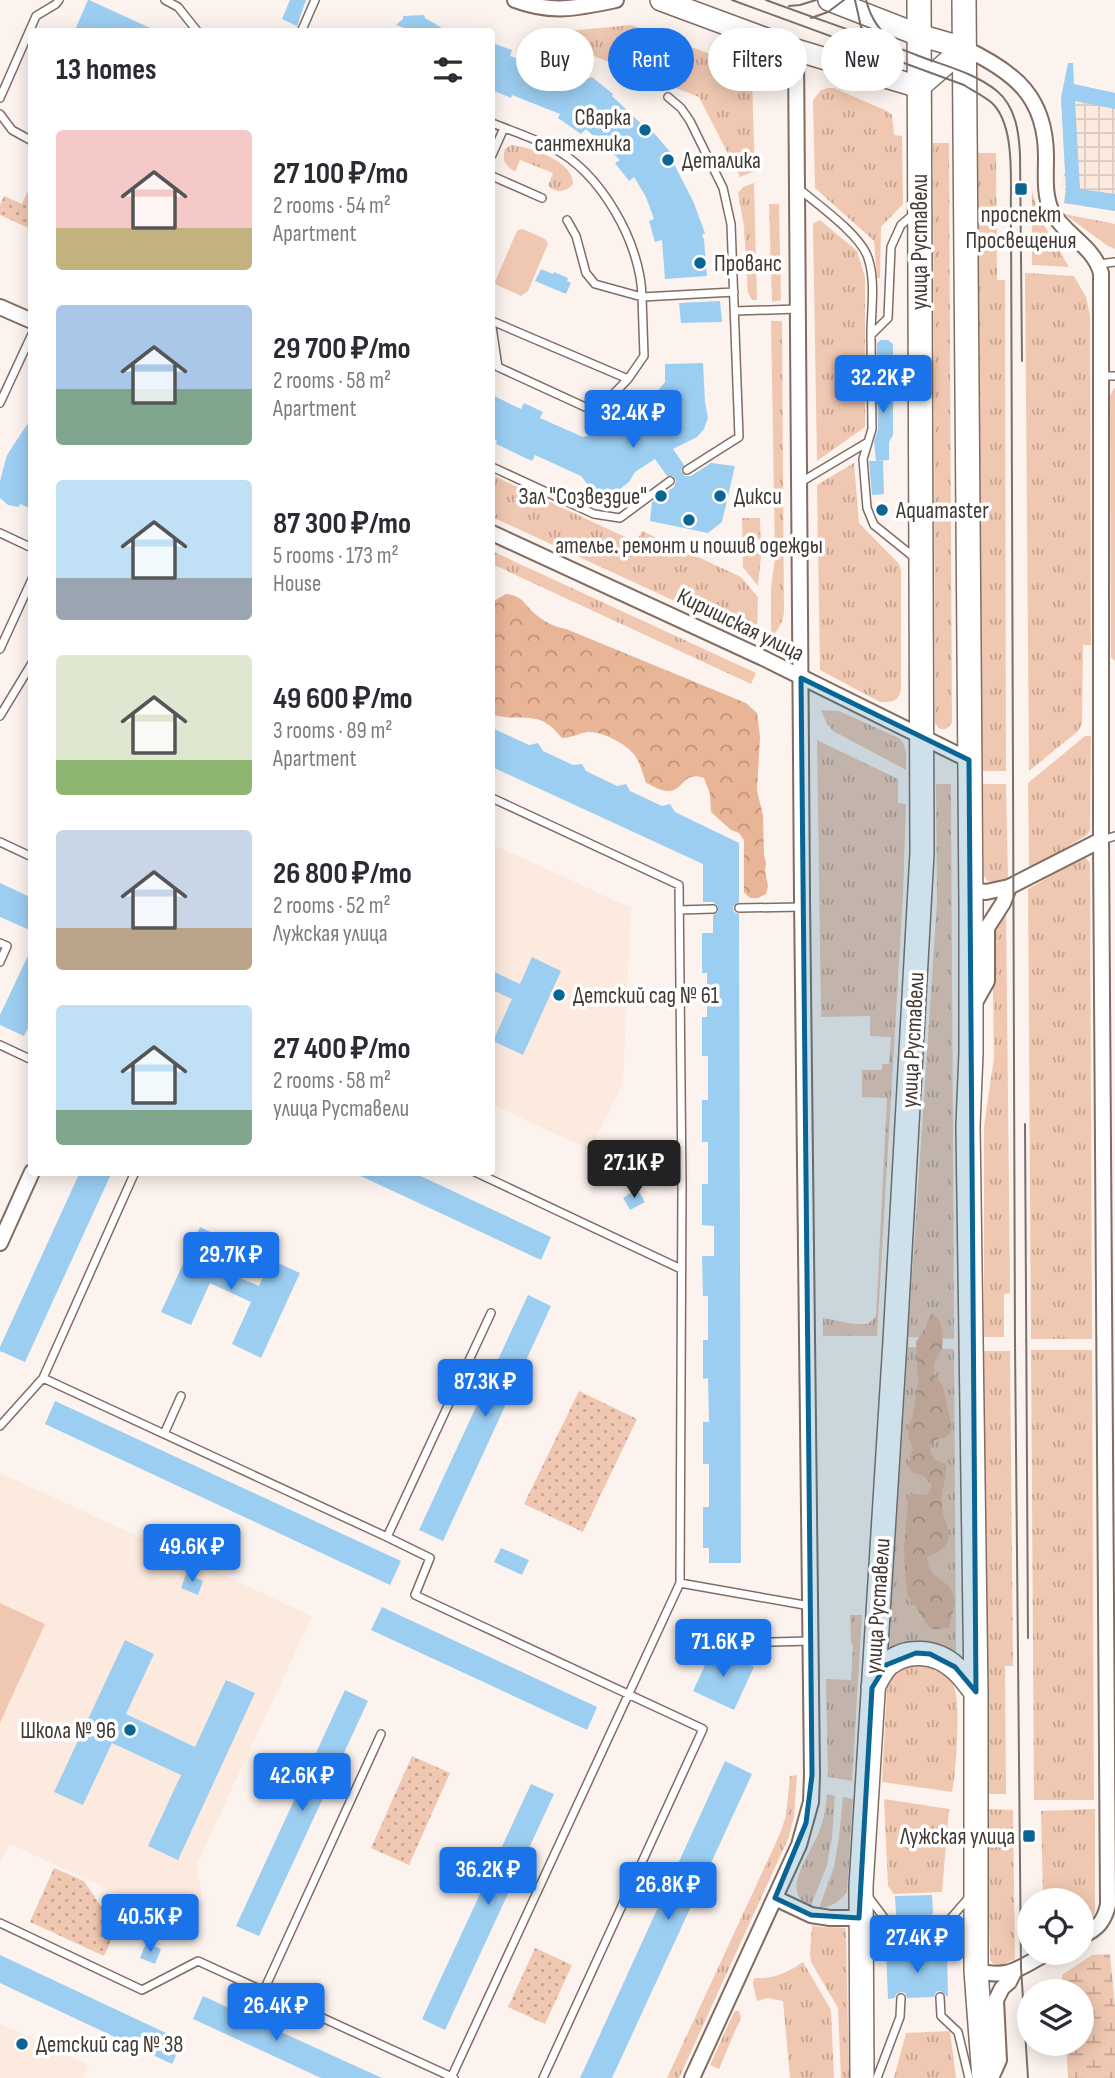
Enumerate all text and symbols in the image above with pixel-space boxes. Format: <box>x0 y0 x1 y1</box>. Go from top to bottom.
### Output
chip: Buy <box>516 28 594 91</box>
chip: Rent <box>608 28 694 91</box>
chip: Filters <box>708 28 807 91</box>
chip: New <box>821 28 904 91</box>
icon: filters <box>429 51 467 89</box>
text: 13 homes <box>56 52 157 88</box>
place label: Сварка сантехника <box>535 104 631 158</box>
marker: Сварка сантехника <box>637 122 653 138</box>
place label: Деталика <box>682 147 761 175</box>
marker: Деталика <box>660 152 676 168</box>
text: 27 100 ₽/mo <box>273 156 408 192</box>
icon: home <box>112 158 196 242</box>
street label: улица Руставели <box>906 174 934 310</box>
marker: проспект Просвещения <box>1013 181 1029 197</box>
text: 2 rooms · 54 m² <box>273 192 391 220</box>
place label: проспект Просвещения <box>966 201 1076 255</box>
text: Apartment <box>273 220 357 248</box>
place label: Прованс <box>714 250 782 278</box>
marker: Прованс <box>692 255 708 271</box>
text: 29 700 ₽/mo <box>273 331 411 367</box>
icon: home <box>112 333 196 417</box>
pin: 32.2K ₽ <box>818 356 948 415</box>
text: 32.2K ₽ <box>851 364 915 392</box>
text: 2 rooms · 58 m² <box>273 367 391 395</box>
pin: 32.4K ₽ <box>568 391 698 450</box>
text: Apartment <box>273 395 357 423</box>
text: 32.4K ₽ <box>601 399 665 427</box>
place label: Зал "Созвездие" <box>519 483 647 511</box>
place label: Дикси <box>734 483 782 511</box>
marker: Зал "Созвездие" <box>653 488 669 504</box>
marker: Дикси <box>712 488 728 504</box>
place label: Aquamaster <box>895 497 989 525</box>
marker: Aquamaster <box>874 502 890 518</box>
text: 87 300 ₽/mo <box>273 506 411 542</box>
icon: home <box>112 508 196 592</box>
marker: ателье. ремонт и пошив одежды <box>681 512 697 528</box>
place label: ателье. ремонт и пошив одежды <box>555 532 823 560</box>
text: 5 rooms · 173 m² <box>273 542 399 570</box>
text: House <box>273 570 321 598</box>
street label: Киришская улица <box>672 582 809 668</box>
text: 49 600 ₽/mo <box>273 681 413 717</box>
icon: home <box>112 683 196 767</box>
text: 3 rooms · 89 m² <box>273 717 392 745</box>
text: Apartment <box>273 745 357 773</box>
text: 26 800 ₽/mo <box>273 856 412 892</box>
icon: home <box>112 858 196 942</box>
text: 2 rooms · 52 m² <box>273 892 391 920</box>
text: Лужская улица <box>273 920 388 948</box>
street label: улица Руставели <box>895 971 931 1109</box>
place label: Детский сад № 61 <box>573 982 719 1010</box>
marker: Детский сад № 61 <box>551 987 567 1003</box>
text: 27 400 ₽/mo <box>273 1031 411 1067</box>
icon: home <box>112 1033 196 1117</box>
text: 2 rooms · 58 m² <box>273 1067 391 1095</box>
text: улица Руставели <box>273 1095 409 1123</box>
pin: 27.1K ₽ <box>569 1140 699 1200</box>
text: 27.1K ₽ <box>604 1149 664 1177</box>
pin: 29.7K ₽ <box>166 1232 296 1292</box>
text: 29.7K ₽ <box>199 1241 263 1269</box>
pin: 87.3K ₽ <box>420 1360 550 1419</box>
text: 87.3K ₽ <box>454 1368 516 1396</box>
pin: 49.6K ₽ <box>127 1524 257 1584</box>
text: 49.6K ₽ <box>159 1533 225 1561</box>
street label: улица Руставели <box>859 1537 897 1675</box>
pin: 71.6K ₽ <box>658 1620 788 1679</box>
text: 71.6K ₽ <box>691 1628 755 1656</box>
place label: Школа № 96 <box>20 1717 116 1745</box>
marker: Школа № 96 <box>122 1722 138 1738</box>
pin: 42.6K ₽ <box>237 1754 367 1813</box>
text: 42.6K ₽ <box>270 1762 334 1790</box>
place label: Лужская улица <box>899 1823 1015 1851</box>
marker: Лужская улица <box>1021 1828 1037 1844</box>
pin: 36.2K ₽ <box>423 1848 553 1907</box>
text: 36.2K ₽ <box>456 1856 520 1884</box>
pin: 26.8K ₽ <box>603 1862 733 1922</box>
text: 26.8K ₽ <box>636 1871 700 1899</box>
map controls <box>1017 1888 1094 2056</box>
button: locate <box>1017 1888 1094 1965</box>
pin: 40.5K ₽ <box>85 1895 215 1954</box>
text: 40.5K ₽ <box>118 1903 182 1931</box>
pin: 27.4K ₽ <box>852 1916 982 1975</box>
text: 27.4K ₽ <box>886 1924 948 1952</box>
button: layers <box>1017 1979 1094 2056</box>
pin: 26.4K ₽ <box>211 1983 341 2043</box>
text: 26.4K ₽ <box>244 1992 308 2020</box>
place label: Детский сад № 38 <box>36 2031 183 2059</box>
marker: Детский сад № 38 <box>14 2036 30 2052</box>

